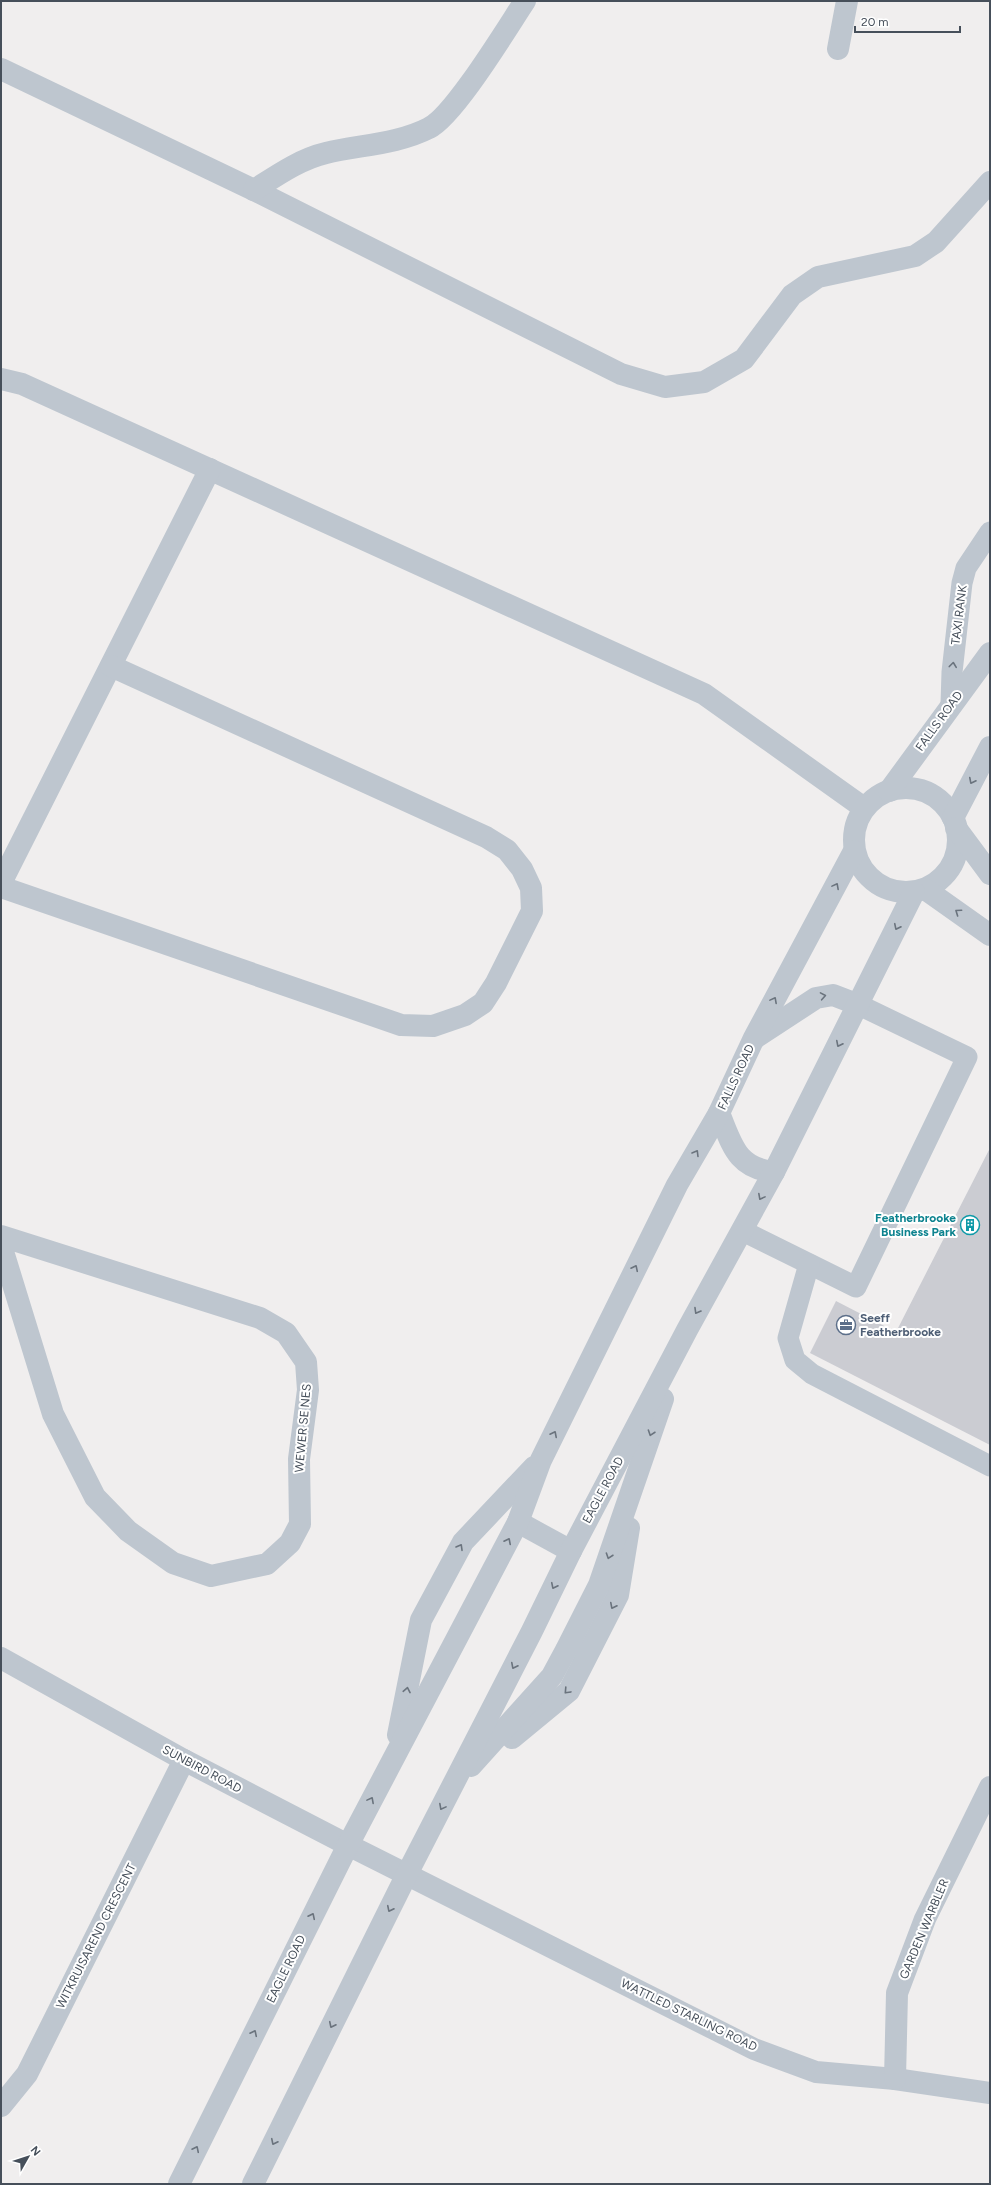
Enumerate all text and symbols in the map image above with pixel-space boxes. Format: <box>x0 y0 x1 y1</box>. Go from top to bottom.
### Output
scale bar <box>855 8 960 34</box>
text: 20 m <box>861 15 889 29</box>
street label: TAXI RANK <box>948 584 970 646</box>
one-way arrow <box>948 662 957 668</box>
street label: FALLS ROAD <box>913 688 965 754</box>
one-way arrow <box>969 777 977 784</box>
one-way arrow <box>831 883 838 890</box>
one-way arrow <box>955 909 962 917</box>
one-way arrow <box>894 923 902 931</box>
one-way arrow <box>820 993 826 1001</box>
one-way arrow <box>770 997 777 1004</box>
one-way arrow <box>836 1040 844 1047</box>
street label: FALLS ROAD <box>715 1042 757 1112</box>
one-way arrow <box>691 1150 698 1157</box>
one-way arrow <box>758 1193 765 1200</box>
place label: Featherbrooke Business Park <box>875 1211 957 1239</box>
building icon: Featherbrooke Business Park <box>959 1214 981 1236</box>
one-way arrow <box>631 1265 638 1272</box>
one-way arrow <box>695 1306 702 1314</box>
place label: Seeff Featherbrooke <box>860 1311 941 1339</box>
office icon: Seeff Featherbrooke <box>835 1314 857 1336</box>
street label: WEWER SE NES <box>292 1383 314 1473</box>
one-way arrow <box>647 1429 656 1436</box>
one-way arrow <box>549 1431 557 1439</box>
street label: EAGLE ROAD <box>580 1454 626 1526</box>
one-way arrow <box>503 1538 511 1546</box>
one-way arrow <box>456 1544 463 1551</box>
one-way arrow <box>605 1552 613 1559</box>
one-way arrow <box>551 1581 559 1589</box>
one-way arrow <box>610 1602 618 1609</box>
one-way arrow <box>511 1662 519 1669</box>
one-way arrow <box>564 1686 572 1694</box>
one-way arrow <box>402 1687 411 1694</box>
street label: SUNBIRD ROAD <box>160 1742 244 1796</box>
one-way arrow <box>366 1797 374 1805</box>
one-way arrow <box>439 1802 447 1810</box>
street label: WITKRUISAREND CRESCENT <box>53 1861 139 2011</box>
street label: GARDEN WARBLER <box>897 1877 951 1981</box>
one-way arrow <box>387 1905 395 1912</box>
one-way arrow <box>307 1913 315 1920</box>
street label: EAGLE ROAD <box>264 1933 308 2005</box>
street label: WATTLED STARLING ROAD <box>619 1976 759 2054</box>
one-way arrow <box>329 2021 337 2029</box>
one-way arrow <box>249 2029 257 2037</box>
north arrow <box>8 2137 48 2177</box>
one-way arrow <box>271 2138 279 2145</box>
text: N <box>28 2144 43 2158</box>
one-way arrow <box>191 2146 199 2153</box>

